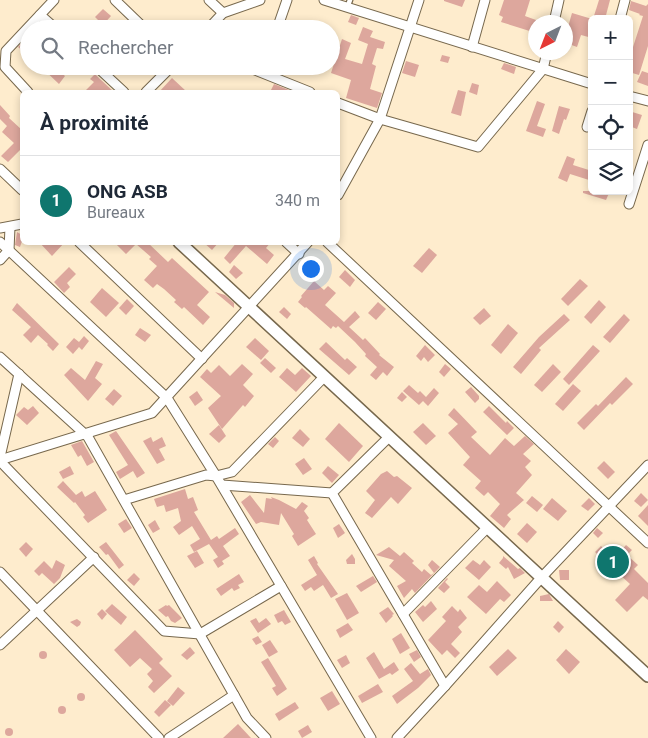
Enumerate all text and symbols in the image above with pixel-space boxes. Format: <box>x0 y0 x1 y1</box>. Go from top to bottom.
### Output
north arrow <box>528 15 573 60</box>
map controls <box>588 15 633 195</box>
button: + <box>588 15 633 60</box>
search box <box>20 20 340 75</box>
icon: search <box>38 34 66 62</box>
text: Rechercher <box>78 36 173 59</box>
button: − <box>588 60 633 105</box>
button: locate <box>588 105 633 150</box>
text: À proximité <box>40 111 149 135</box>
button: layers <box>588 150 633 195</box>
text: ONG ASB <box>87 180 168 203</box>
text: 1 <box>51 191 61 210</box>
text: 340 m <box>275 191 320 210</box>
text: Bureaux <box>87 203 145 222</box>
your location <box>298 256 324 282</box>
pin: 1 <box>597 543 629 581</box>

